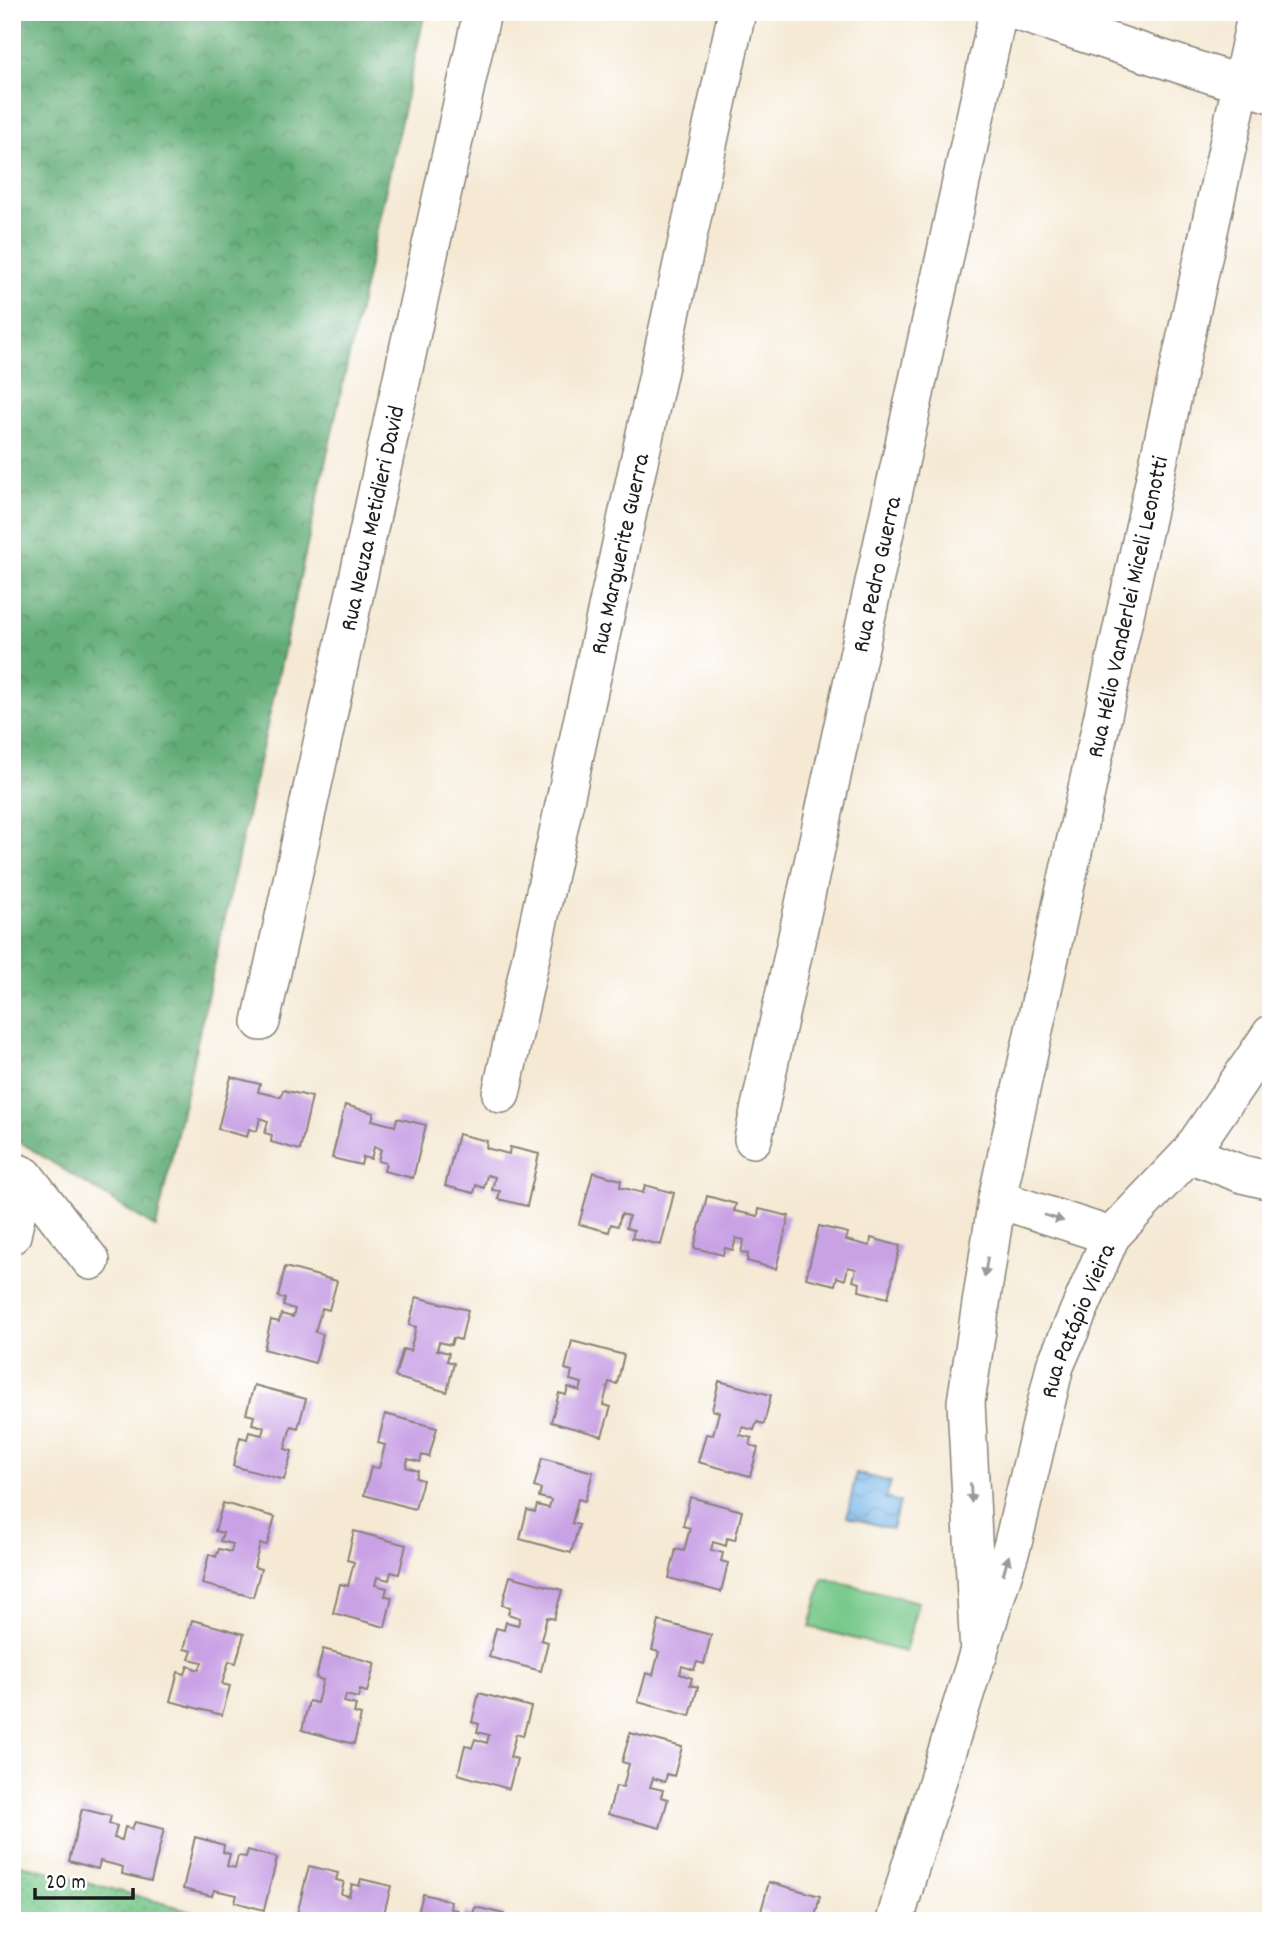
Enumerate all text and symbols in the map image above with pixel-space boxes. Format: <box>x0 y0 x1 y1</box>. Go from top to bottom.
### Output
street label: Rua Neuza Metidieri David <box>333 403 415 634</box>
street label: Rua Marguerite Guerra <box>583 450 660 658</box>
street label: Rua Hélio Vanderlei Miceli Leonotti <box>1080 453 1179 761</box>
street label: Rua Pedro Guerra <box>845 493 912 656</box>
one-way arrow <box>1043 1213 1064 1224</box>
street label: Rua Patápio Vieira <box>1034 1238 1126 1402</box>
one-way arrow <box>981 1256 992 1278</box>
one-way arrow <box>966 1482 977 1504</box>
one-way arrow <box>1001 1555 1012 1576</box>
scale bar <box>35 1856 133 1900</box>
text: 20 m <box>46 1869 86 1899</box>

